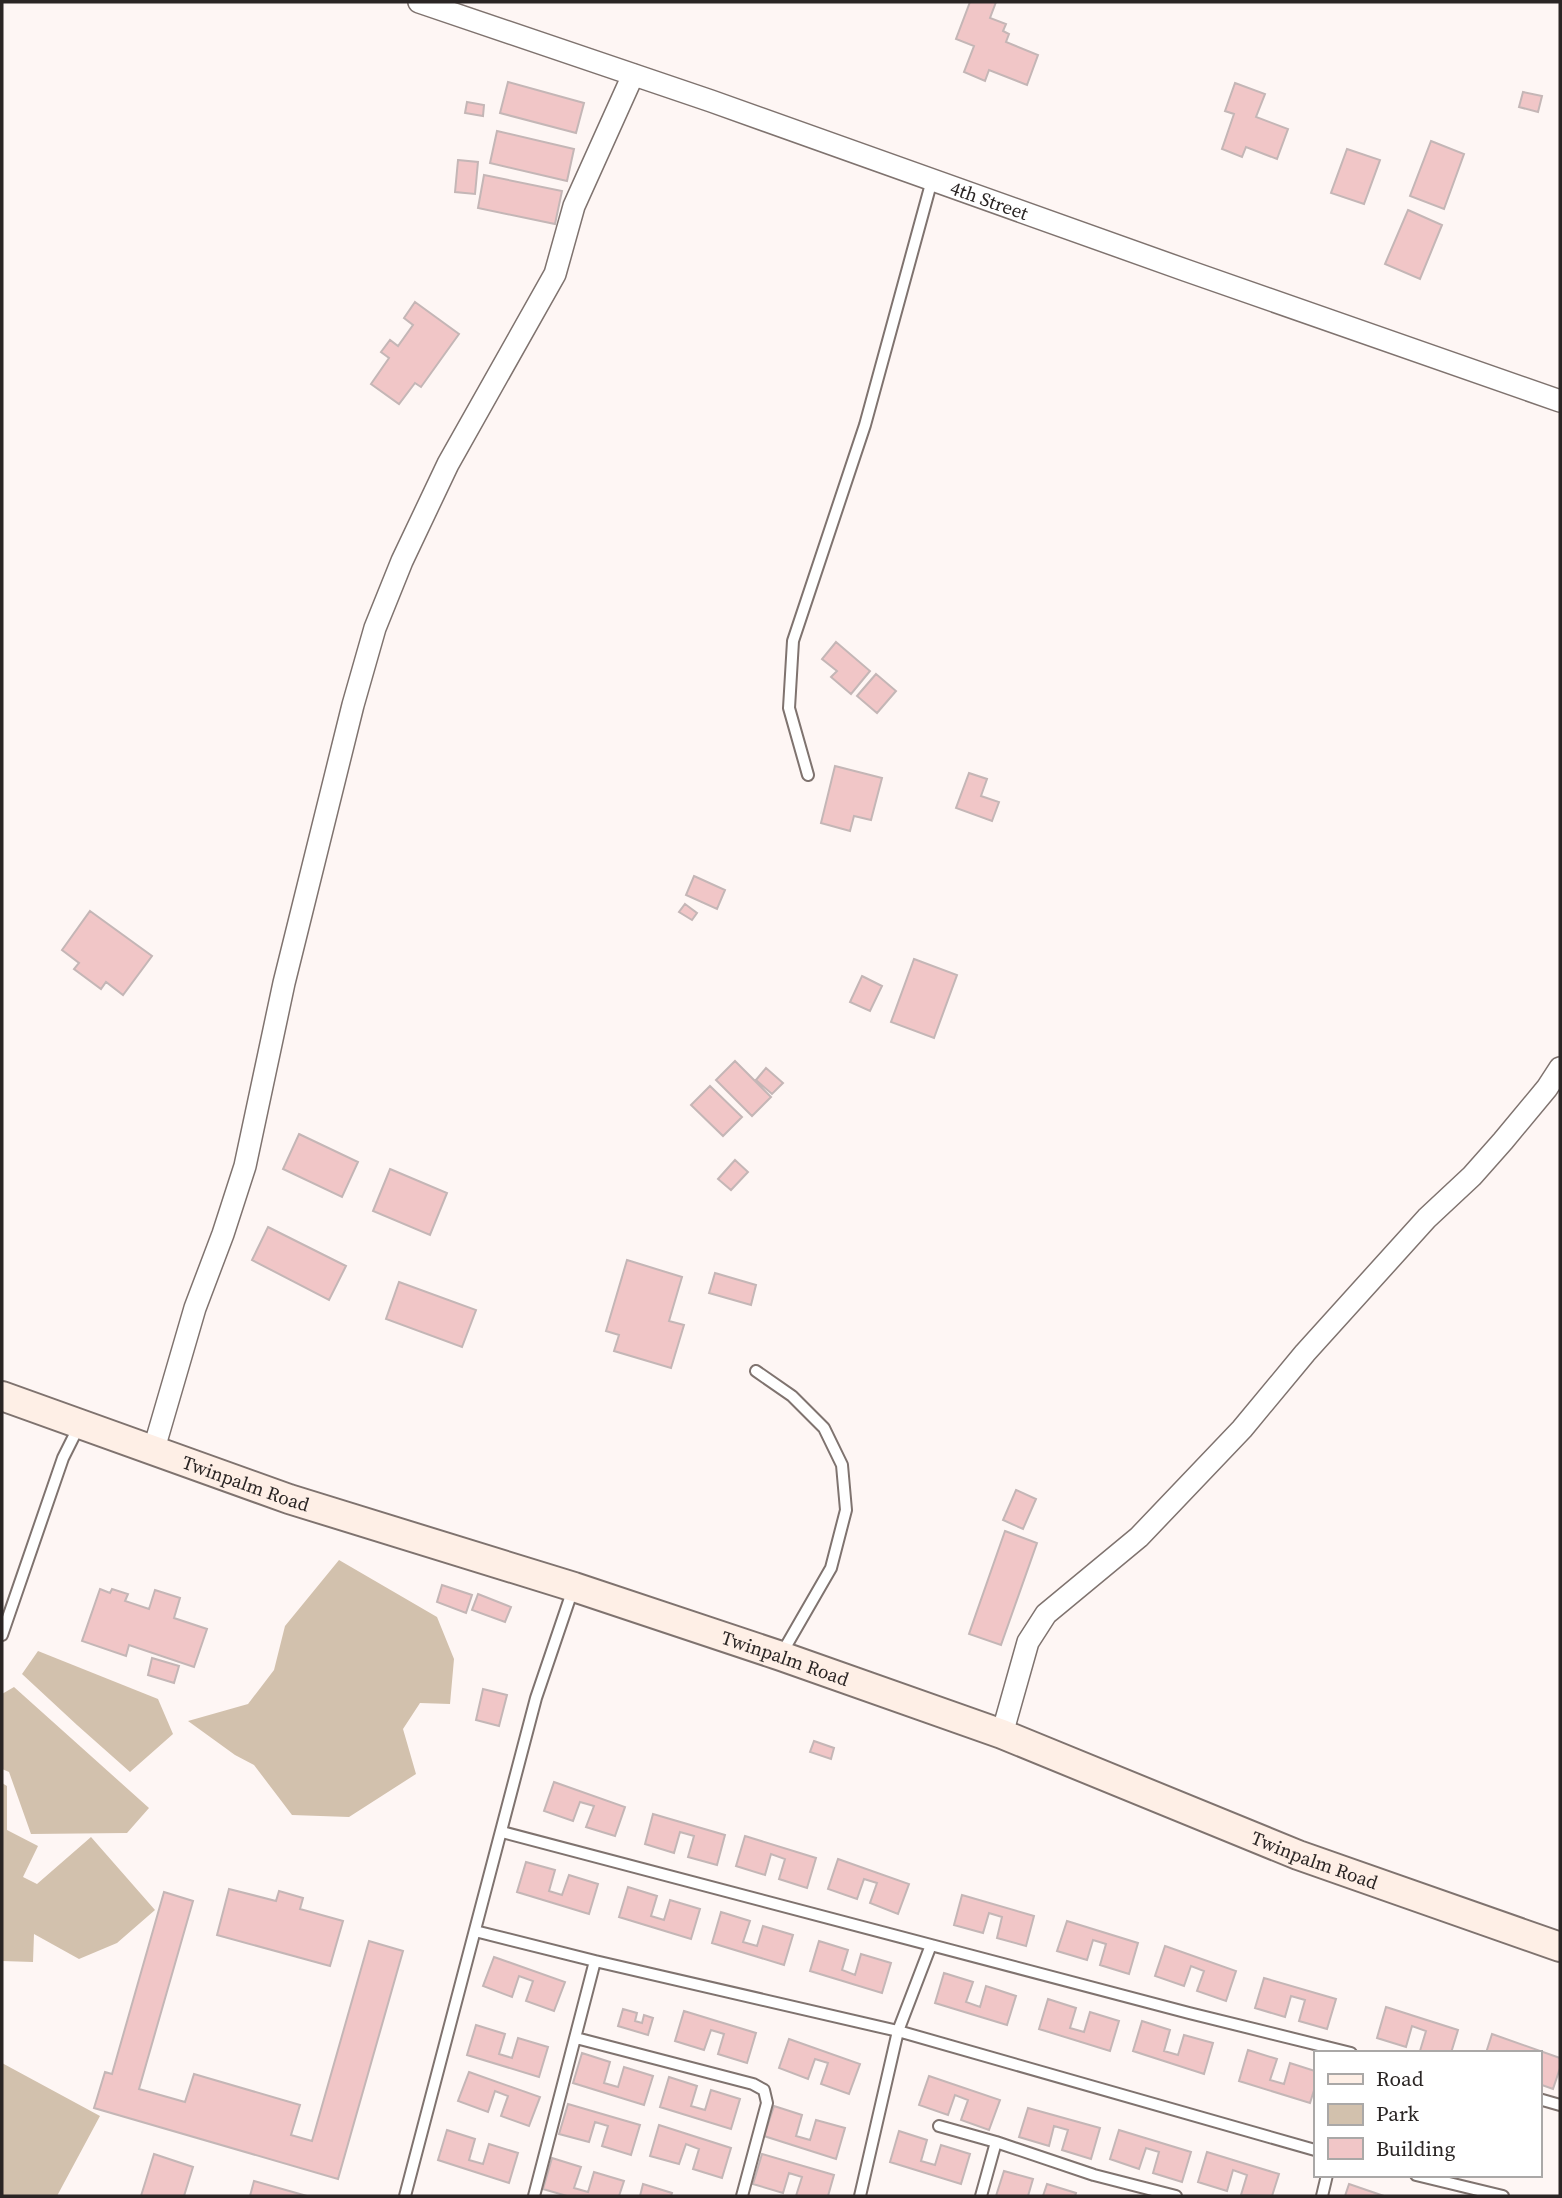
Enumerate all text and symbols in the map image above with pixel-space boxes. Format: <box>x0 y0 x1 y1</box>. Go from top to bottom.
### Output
street label: 4th Street <box>947 174 1033 226</box>
street label: Twinpalm Road <box>179 1449 313 1518</box>
street label: Twinpalm Road <box>718 1624 853 1692</box>
street label: Twinpalm Road <box>1248 1824 1382 1895</box>
legend <box>1314 2051 1541 2177</box>
text: Road <box>1376 2064 1424 2093</box>
text: Park <box>1376 2099 1420 2128</box>
text: Building <box>1376 2134 1455 2163</box>

